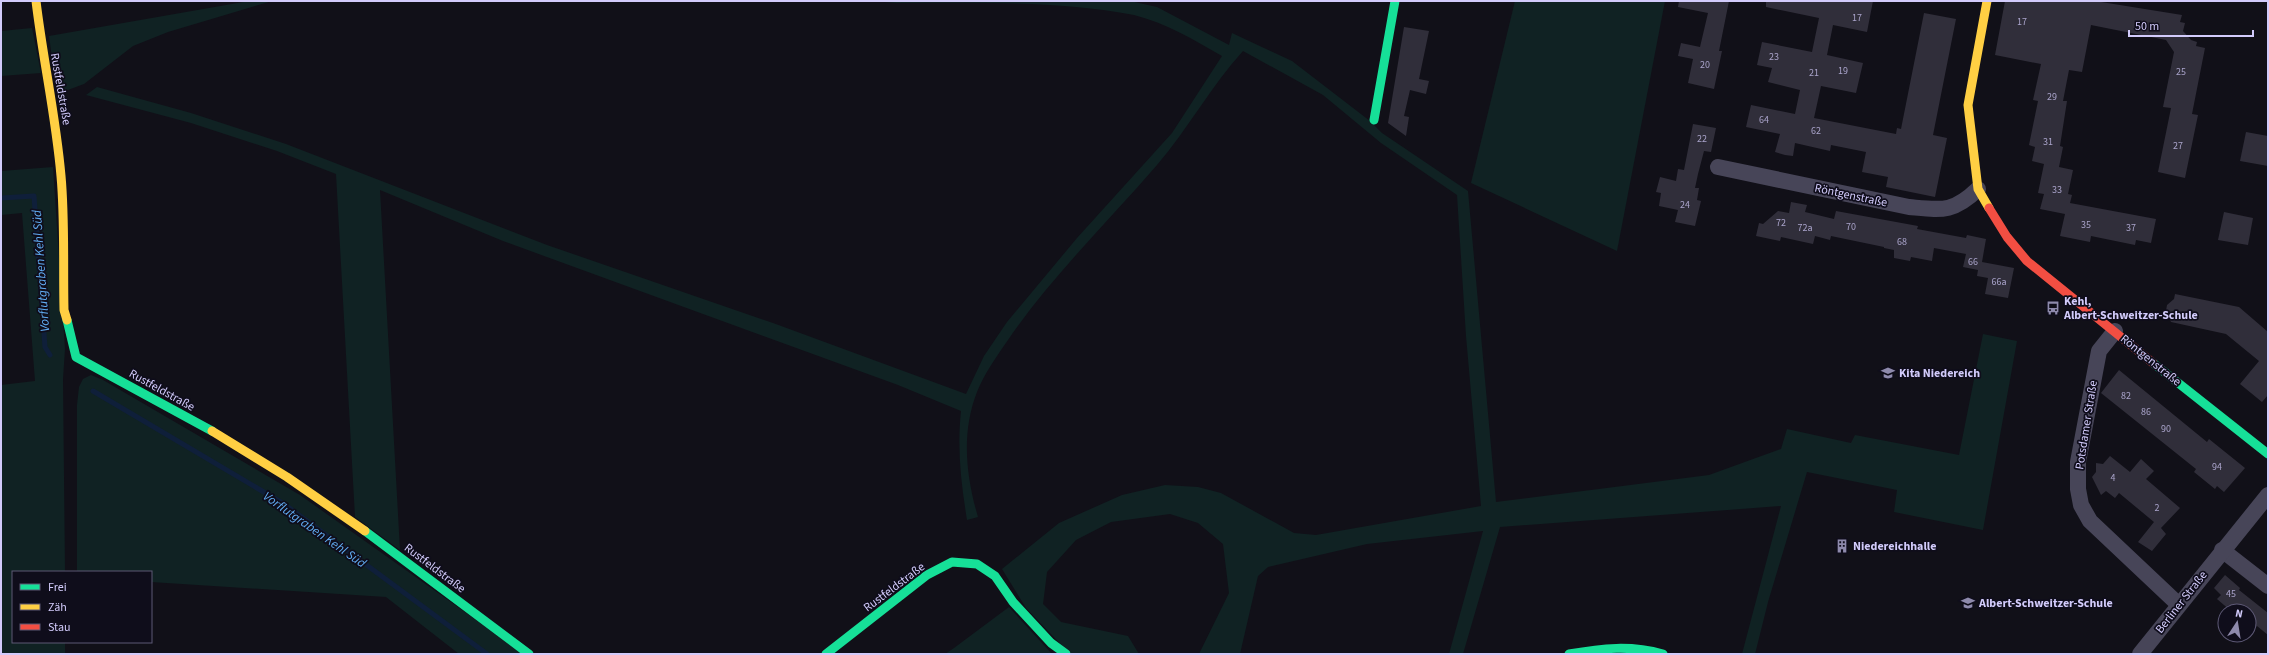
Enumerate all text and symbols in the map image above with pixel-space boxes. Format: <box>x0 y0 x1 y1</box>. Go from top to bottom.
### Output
house number: 17 <box>1852 11 1862 25</box>
scale bar <box>2129 12 2253 38</box>
house number: 17 <box>2017 15 2027 29</box>
text: 50 m <box>2135 18 2159 35</box>
house number: 23 <box>1769 50 1779 64</box>
street label: Rustfeldstraße <box>46 52 75 126</box>
house number: 20 <box>1700 58 1710 72</box>
house number: 19 <box>1838 64 1848 78</box>
house number: 25 <box>2176 65 2186 79</box>
house number: 21 <box>1809 66 1819 80</box>
house number: 29 <box>2047 90 2057 104</box>
house number: 64 <box>1759 113 1769 127</box>
house number: 62 <box>1811 124 1821 138</box>
house number: 22 <box>1697 132 1707 146</box>
house number: 31 <box>2043 135 2053 149</box>
house number: 27 <box>2173 139 2183 153</box>
street label: Röntgenstraße <box>1813 180 1889 211</box>
house number: 33 <box>2052 183 2062 197</box>
house number: 24 <box>1680 198 1690 212</box>
water label: Vorflutgraben Kehl Süd <box>28 208 54 332</box>
house number: 72 <box>1776 216 1786 230</box>
house number: 35 <box>2081 218 2091 232</box>
house number: 70 <box>1846 220 1856 234</box>
house number: 72a <box>1798 221 1812 235</box>
house number: 37 <box>2126 221 2136 235</box>
house number: 68 <box>1897 235 1907 249</box>
house number: 66 <box>1968 255 1978 269</box>
house number: 66a <box>1992 275 2006 289</box>
place label: Kehl, Albert-Schweitzer-Schule <box>2063 293 2198 324</box>
bus stop icon: Kehl, Albert-Schweitzer-Schule <box>2045 300 2061 316</box>
street label: Röntgenstraße <box>2117 331 2185 390</box>
street label: Rustfeldstraße <box>126 365 198 416</box>
school or university icon: Kita Niedereich <box>1880 365 1896 381</box>
place label: Kita Niedereich <box>1899 365 1980 382</box>
street label: Potsdamer Straße <box>2071 379 2102 471</box>
house number: 82 <box>2121 389 2131 403</box>
house number: 86 <box>2141 405 2151 419</box>
house number: 90 <box>2161 422 2171 436</box>
house number: 94 <box>2212 460 2222 474</box>
house number: 4 <box>2111 471 2116 485</box>
water label: Vorflutgraben Kehl Süd <box>259 487 370 573</box>
house number: 2 <box>2155 501 2160 515</box>
building icon: Niedereichhalle <box>1834 538 1850 554</box>
place label: Niedereichhalle <box>1853 538 1937 555</box>
street label: Rustfeldstraße <box>401 540 469 597</box>
street label: Rustfeldstraße <box>860 559 929 616</box>
street label: Berliner Straße <box>2152 567 2211 637</box>
legend <box>12 571 152 643</box>
text: Frei <box>48 579 67 596</box>
house number: 45 <box>2226 587 2236 601</box>
school or university icon: Albert-Schweitzer-Schule <box>1960 595 1976 611</box>
place label: Albert-Schweitzer-Schule <box>1978 595 2113 612</box>
text: Zäh <box>48 599 67 616</box>
north arrow <box>2217 603 2257 643</box>
text: N <box>2234 606 2244 622</box>
text: Stau <box>48 619 71 636</box>

